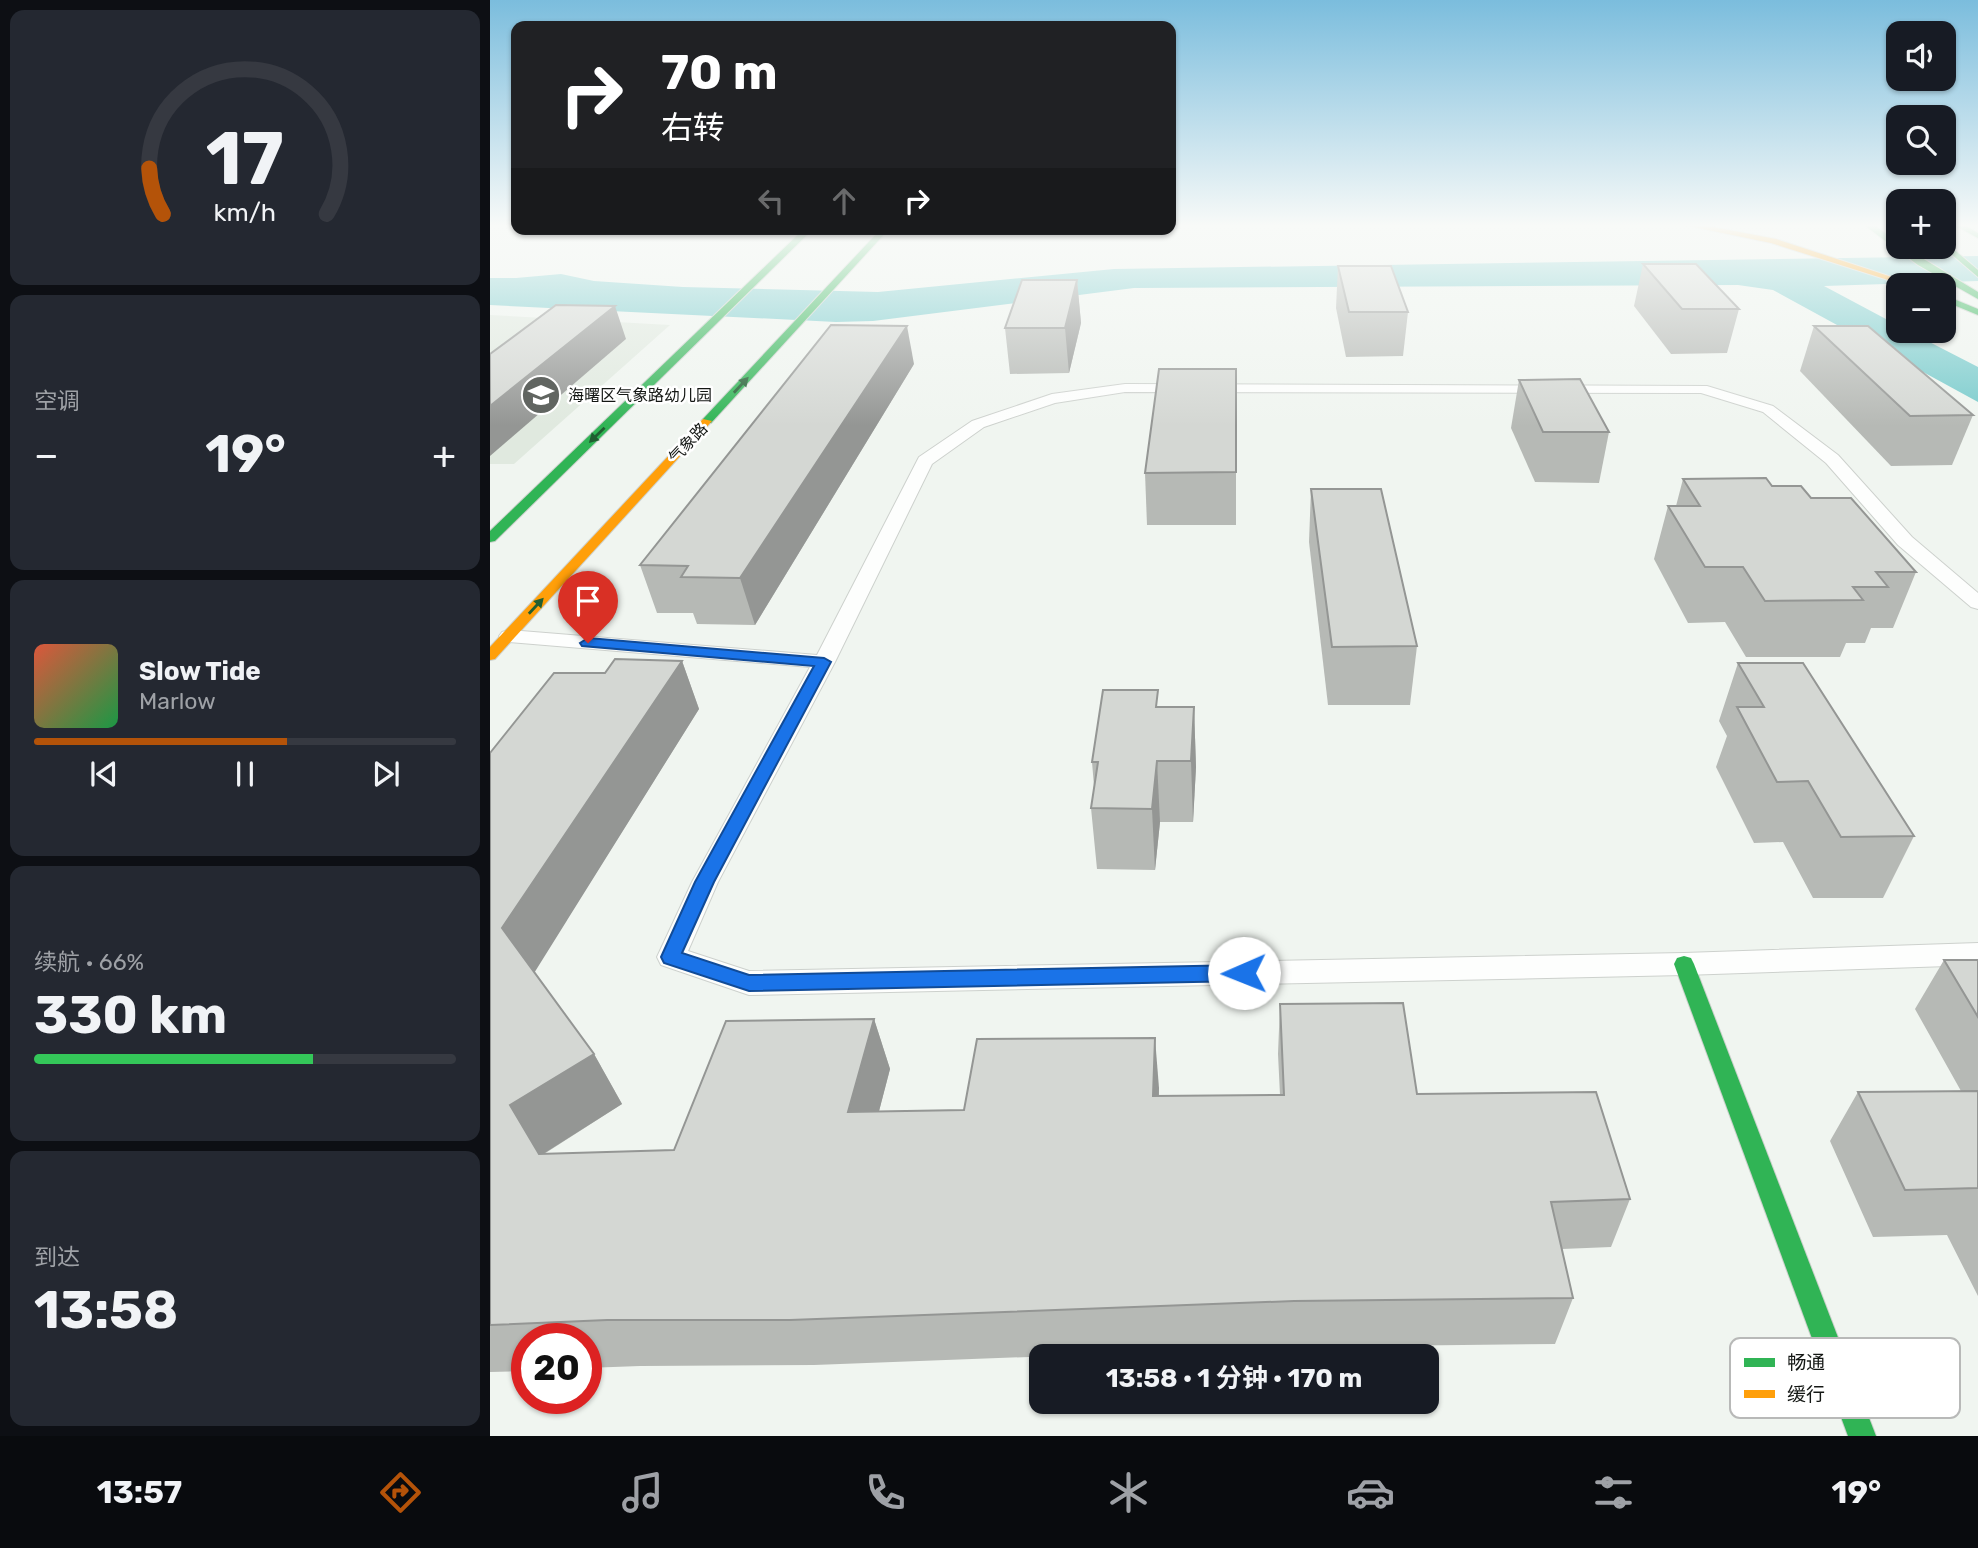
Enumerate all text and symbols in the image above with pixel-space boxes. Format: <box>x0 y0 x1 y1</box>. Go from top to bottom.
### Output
map controls <box>1886 21 1956 343</box>
button: sound <box>1886 21 1956 91</box>
text: 70 m <box>661 43 778 101</box>
icon: right <box>546 49 637 140</box>
button: search <box>1886 105 1956 175</box>
text: 右转 <box>661 109 725 147</box>
text: 17 <box>206 116 284 202</box>
icon: left <box>752 182 790 220</box>
icon: ahead <box>825 182 863 220</box>
icon: right <box>898 182 936 220</box>
button: + <box>1886 189 1956 259</box>
text: km/h <box>214 197 276 226</box>
button: − <box>1886 273 1956 343</box>
school or university icon: 海曙区气象路幼儿园 <box>520 374 562 416</box>
one-way arrow <box>733 377 749 394</box>
place label: 海曙区气象路幼儿园 <box>568 386 712 405</box>
text: 空调 <box>34 387 80 415</box>
street label: 气象路 <box>665 419 711 467</box>
text: 19° <box>205 423 286 485</box>
one-way arrow <box>589 427 606 443</box>
text: − <box>34 432 59 478</box>
text: + <box>432 432 456 478</box>
pin <box>558 571 618 643</box>
icon: arrive <box>569 582 607 620</box>
one-way arrow <box>528 598 544 615</box>
text: Slow Tide <box>139 656 261 687</box>
text: Marlow <box>139 687 216 715</box>
icon: previous <box>85 755 123 793</box>
icon: pause <box>226 755 264 793</box>
icon: next <box>367 755 405 793</box>
position arrow <box>1207 936 1281 1010</box>
text: 续航 · 66% <box>34 948 144 976</box>
text: 330 km <box>34 984 227 1046</box>
text: 到达 <box>34 1243 80 1271</box>
text: 13:58 <box>34 1279 178 1341</box>
speed limit sign: 20 <box>511 1323 602 1414</box>
legend <box>1730 1338 1960 1418</box>
text: 畅通 <box>1787 1351 1825 1374</box>
text: 13:58 · 1 分钟 · 170 m <box>1106 1363 1362 1394</box>
text: 缓行 <box>1787 1383 1825 1406</box>
icon: directions <box>376 1468 425 1517</box>
icon: music <box>618 1468 667 1517</box>
icon: phone <box>861 1468 910 1517</box>
icon: climate <box>1104 1468 1153 1517</box>
icon: car <box>1346 1468 1395 1517</box>
icon: filters <box>1589 1468 1638 1517</box>
text: 13:57 <box>97 1473 182 1511</box>
text: 19° <box>1832 1473 1881 1511</box>

